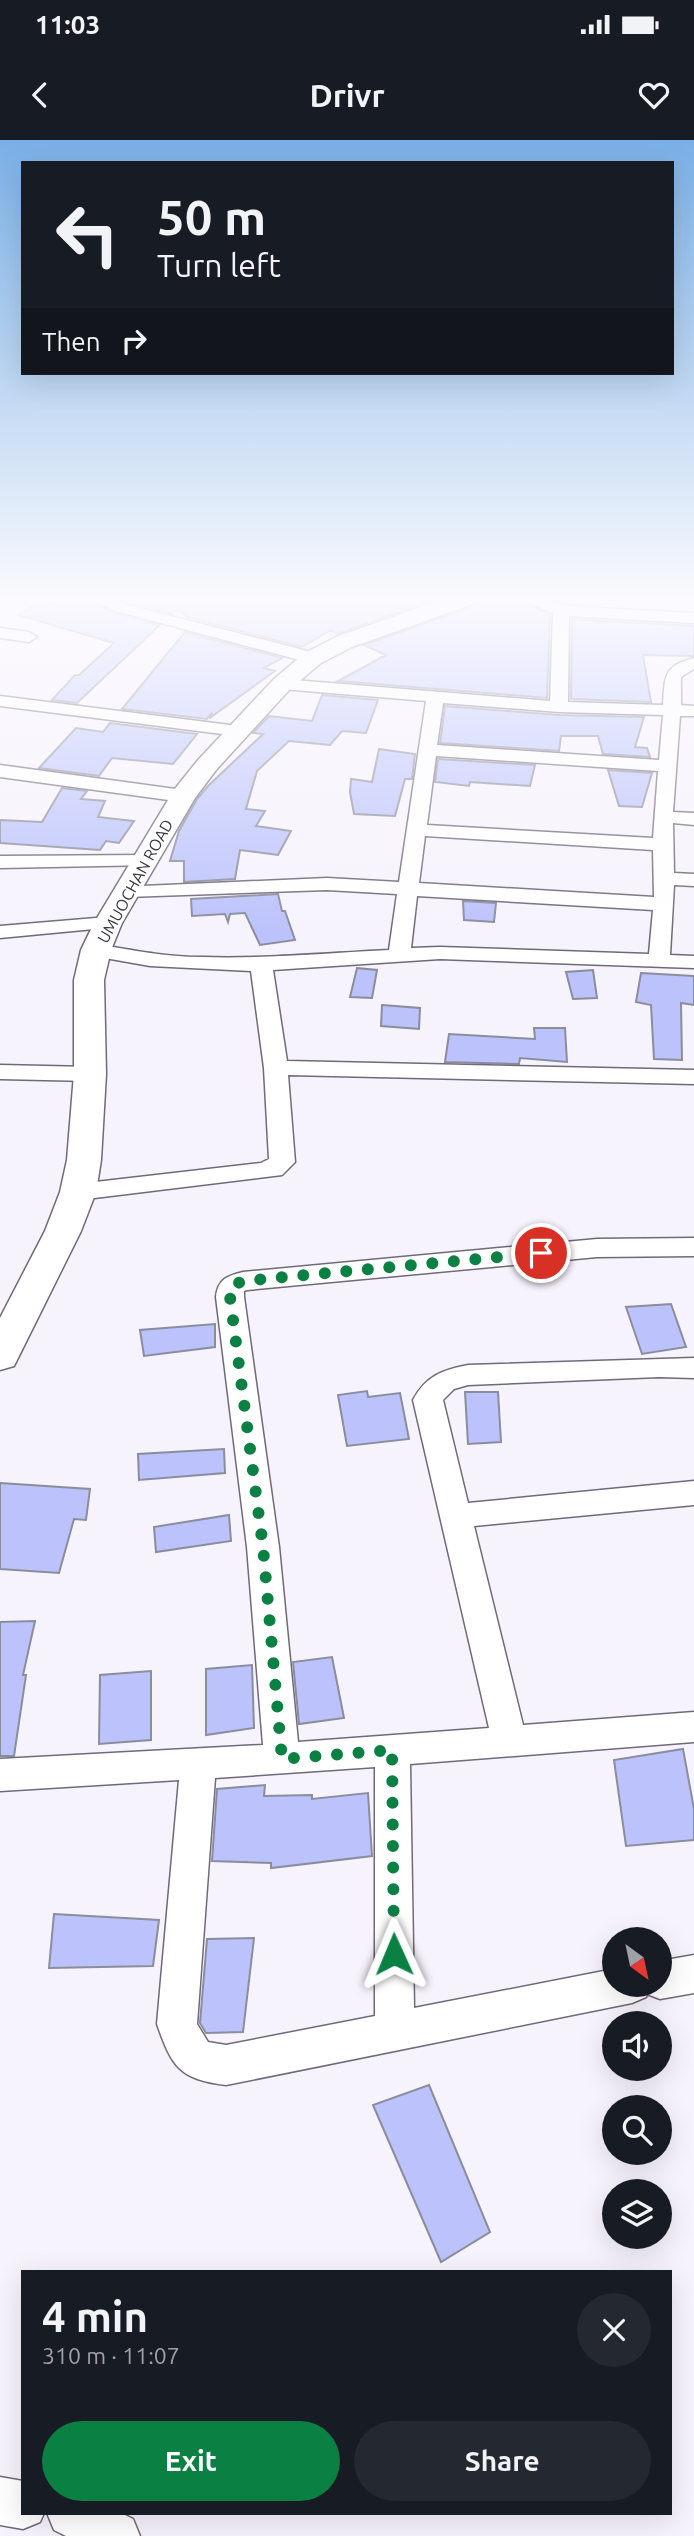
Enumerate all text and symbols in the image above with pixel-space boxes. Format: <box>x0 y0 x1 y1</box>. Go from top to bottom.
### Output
text: 11:03 <box>35 10 100 39</box>
icon: back <box>21 76 59 114</box>
icon: heart <box>635 76 673 114</box>
text: Drivr <box>309 77 385 113</box>
icon: left <box>42 189 133 280</box>
text: 50 m <box>157 189 266 244</box>
text: Turn left <box>157 247 281 283</box>
icon: right <box>115 322 153 360</box>
text: Then <box>42 327 101 356</box>
street label: UMUOCHAN ROAD <box>94 816 176 946</box>
pin <box>511 1223 571 1283</box>
icon: arrive <box>522 1234 560 1272</box>
position arrow <box>357 1917 431 1991</box>
north arrow <box>602 1927 672 1997</box>
map controls <box>602 1927 672 2249</box>
button: sound <box>602 2011 672 2081</box>
button: search <box>602 2095 672 2165</box>
button: layers <box>602 2179 672 2249</box>
text: 4 min <box>42 2293 148 2340</box>
button: close <box>577 2293 651 2367</box>
text: 310 m · 11:07 <box>42 2343 180 2368</box>
button: Exit <box>42 2421 340 2501</box>
button: Share <box>354 2421 651 2501</box>

